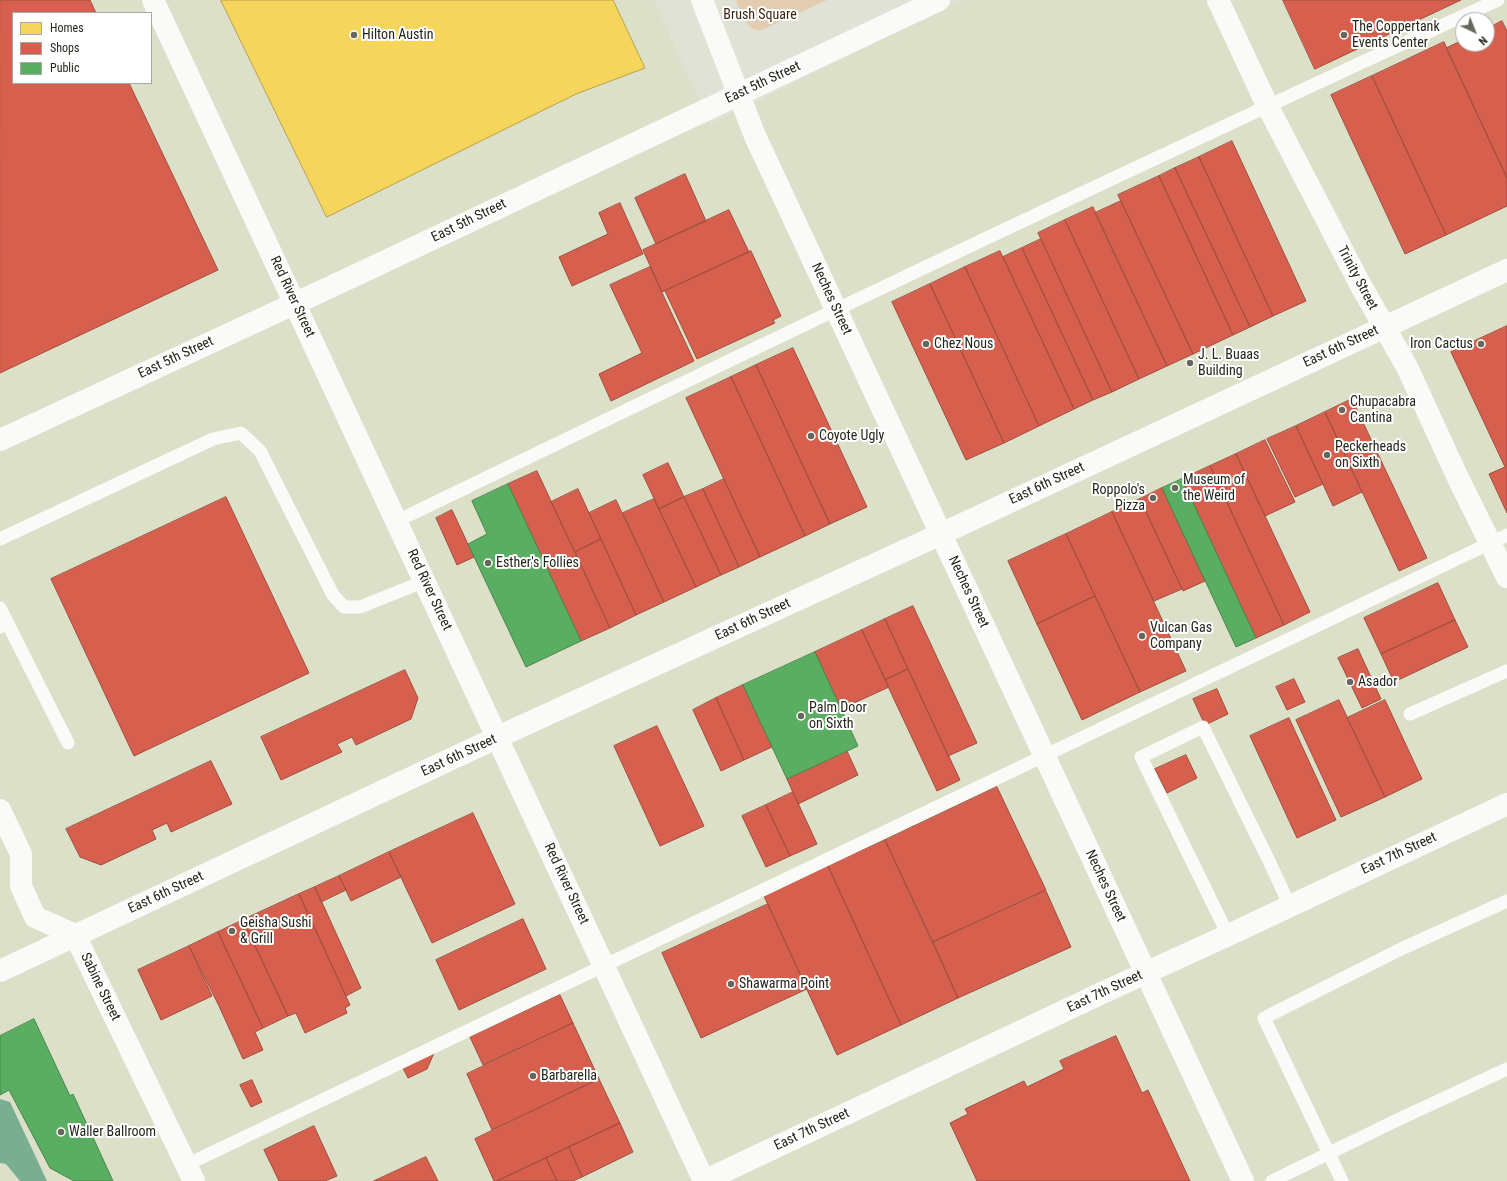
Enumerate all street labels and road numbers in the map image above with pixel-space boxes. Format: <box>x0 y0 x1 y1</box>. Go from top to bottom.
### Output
street label: East 5th Street <box>723 58 803 108</box>
street label: East 5th Street <box>429 196 509 246</box>
street label: Trinity Street <box>1333 243 1381 313</box>
street label: Red River Street <box>266 254 318 340</box>
street label: Neches Street <box>807 260 855 338</box>
street label: East 6th Street <box>1301 322 1381 372</box>
street label: East 5th Street <box>136 333 216 383</box>
street label: East 6th Street <box>1007 459 1087 509</box>
street label: Red River Street <box>403 547 455 633</box>
street label: Neches Street <box>944 553 992 631</box>
street label: East 6th Street <box>713 595 793 645</box>
street label: East 6th Street <box>419 731 499 781</box>
street label: East 7th Street <box>1359 829 1439 879</box>
street label: Red River Street <box>540 841 592 927</box>
street label: Neches Street <box>1081 847 1129 925</box>
street label: East 6th Street <box>126 868 206 918</box>
street label: Sabine Street <box>76 950 124 1024</box>
street label: East 7th Street <box>1065 967 1145 1017</box>
street label: East 7th Street <box>772 1105 852 1155</box>

